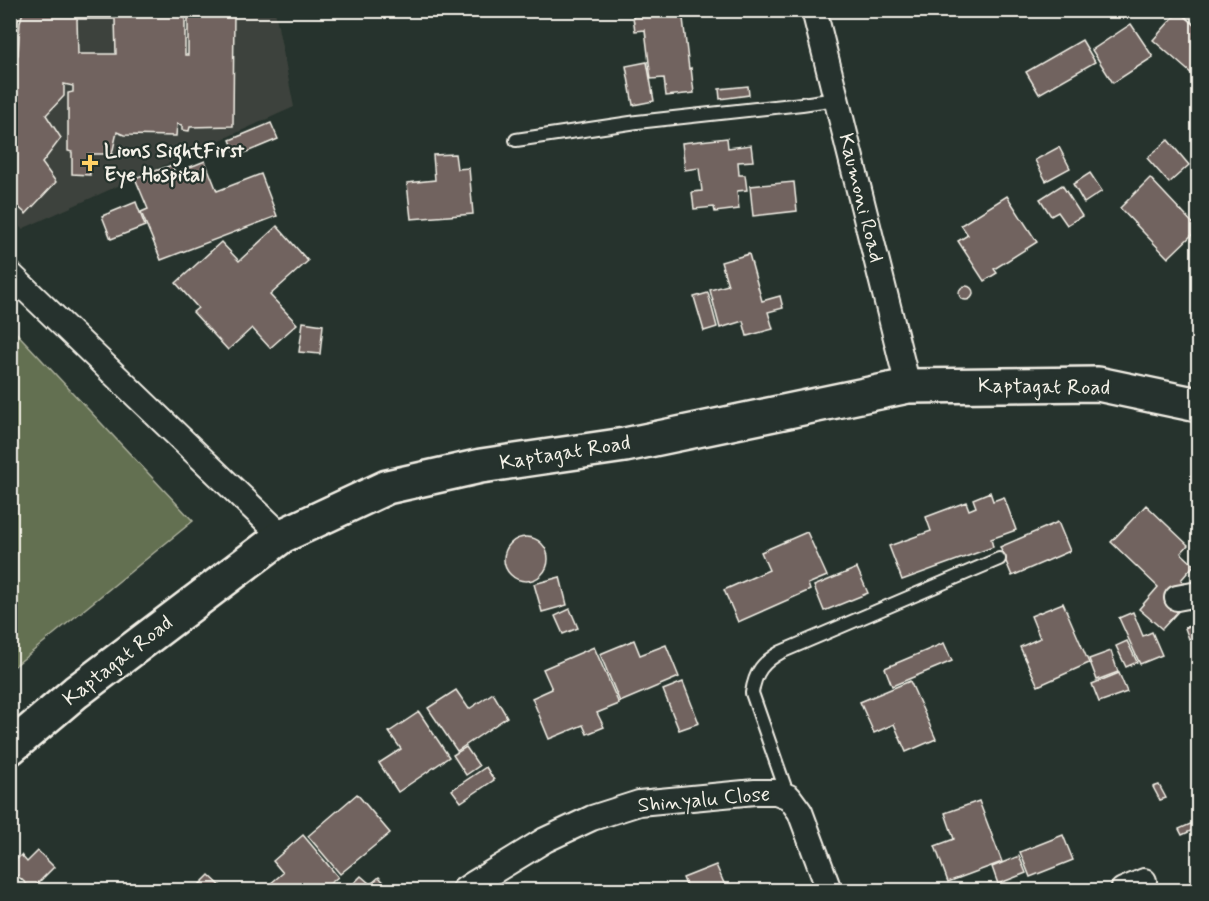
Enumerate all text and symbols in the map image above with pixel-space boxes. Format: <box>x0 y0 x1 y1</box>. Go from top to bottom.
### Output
street label: Kaumoni Road <box>831 131 891 265</box>
place label: Lions SightFirst Eye Hospital <box>104 137 245 189</box>
marker: Lions SightFirst Eye Hospital <box>81 154 99 172</box>
street label: Kaptagat Road <box>978 372 1110 402</box>
street label: Kaptagat Road <box>497 429 633 477</box>
street label: Kaptagat Road <box>57 609 179 713</box>
street label: Shinyalu Close <box>637 780 771 820</box>

